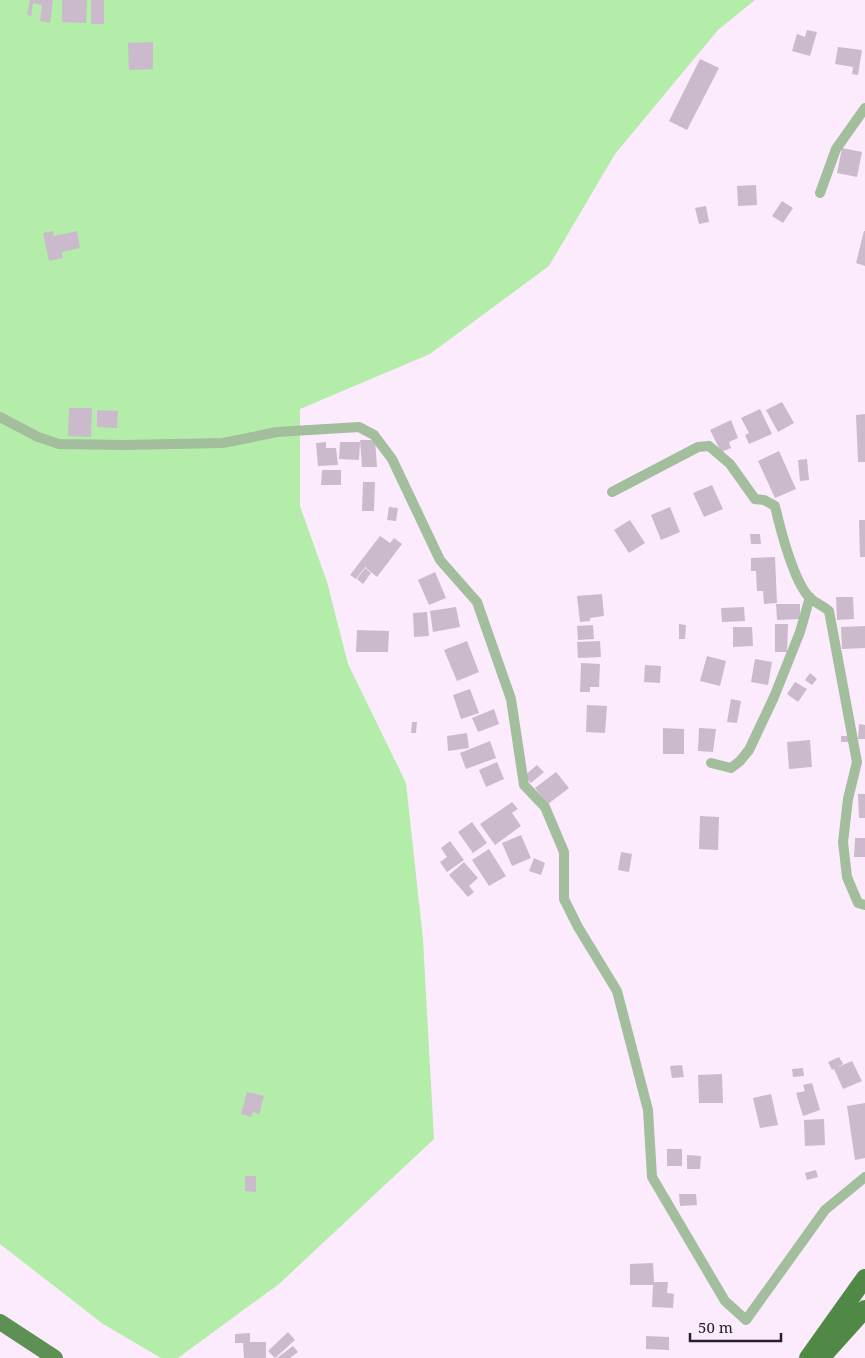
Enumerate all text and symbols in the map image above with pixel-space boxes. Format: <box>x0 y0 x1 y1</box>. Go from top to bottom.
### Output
scale bar <box>690 1310 781 1342</box>
text: 50 m <box>698 1317 733 1337</box>

